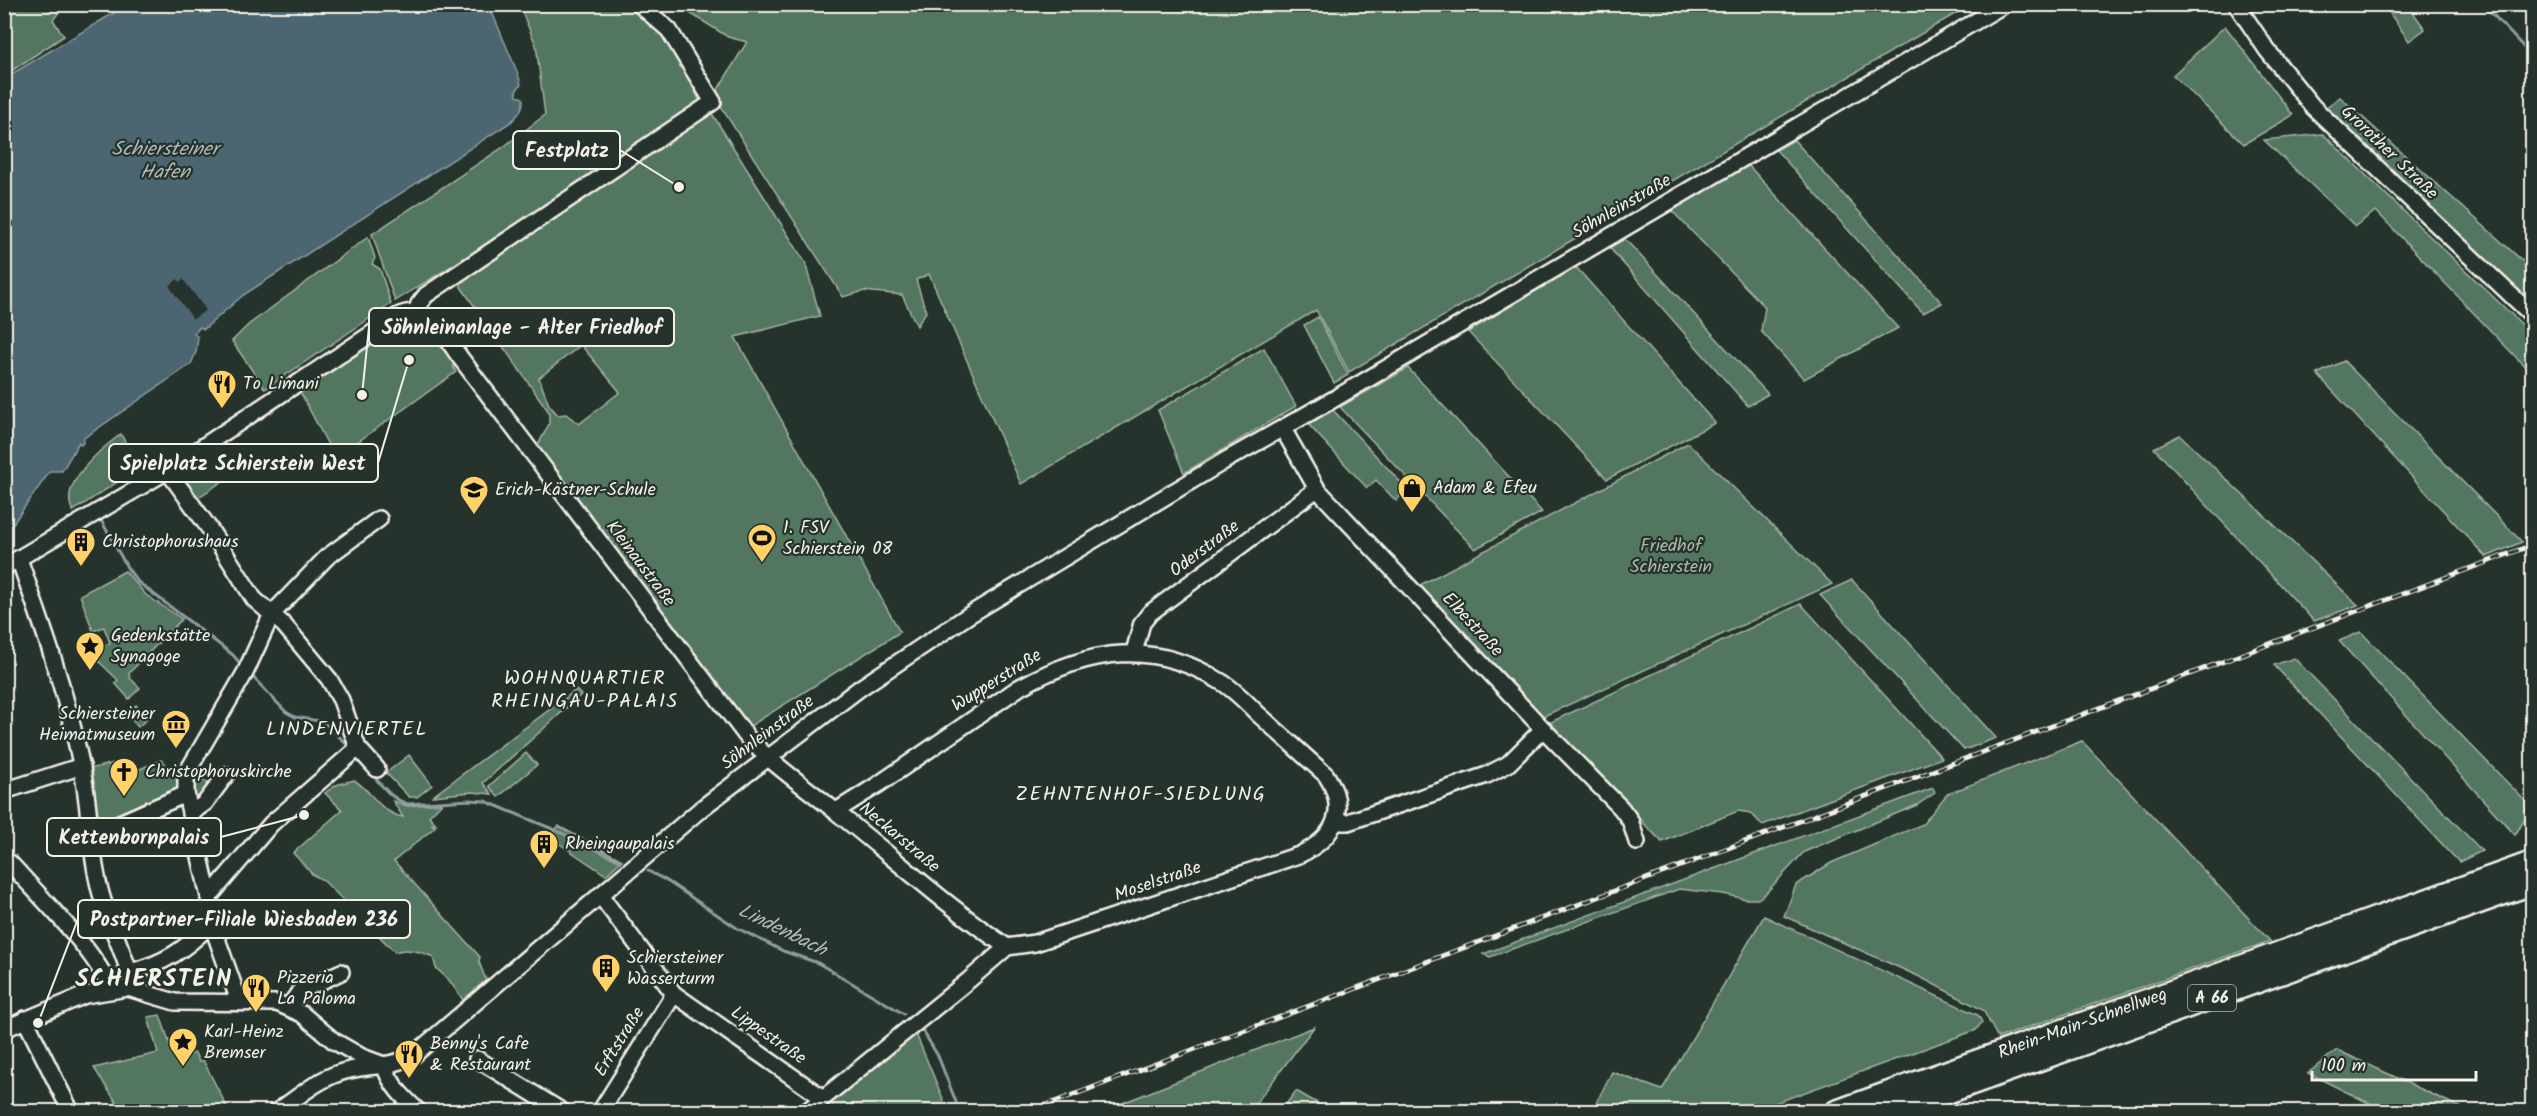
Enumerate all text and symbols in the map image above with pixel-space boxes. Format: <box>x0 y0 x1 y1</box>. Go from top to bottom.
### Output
street label: Grorother Straße <box>2333 99 2445 207</box>
callout: Festplatz <box>513 131 620 169</box>
water label: Schiersteiner Hafen <box>112 134 223 189</box>
text: Festplatz <box>525 136 609 168</box>
street label: Söhnleinstraße <box>1567 167 1677 247</box>
callout: Söhnleinanlage - Alter Friedhof <box>369 308 674 346</box>
text: Söhnleinanlage - Alter Friedhof <box>382 313 665 345</box>
restaurant icon: To Limani <box>206 368 238 410</box>
place label: To Limani <box>243 370 319 399</box>
callout: Spielplatz Schierstein West <box>109 444 378 482</box>
text: Spielplatz Schierstein West <box>121 449 366 481</box>
shop icon: Adam & Efeu <box>1396 472 1428 514</box>
school or university icon: Erich-Kästner-Schule <box>458 474 490 516</box>
place label: Adam & Efeu <box>1433 474 1537 503</box>
place label: Erich-Kästner-Schule <box>495 476 656 505</box>
street label: Oderstraße <box>1164 513 1246 585</box>
place label: 1. FSV Schierstein 08 <box>783 514 892 564</box>
street label: Kleinaustraße <box>598 515 682 613</box>
sports icon: 1. FSV Schierstein 08 <box>746 522 778 564</box>
building icon: Christophorushaus <box>65 526 97 568</box>
place label: Christophorushaus <box>102 528 239 557</box>
park label: Friedhof Schierstein <box>1630 532 1712 582</box>
street label: Elbestraße <box>1434 586 1510 664</box>
place label: Gedenkstätte Synagoge <box>111 622 210 672</box>
place icon: Gedenkstätte Synagoge <box>74 630 106 672</box>
street label: Wupperstraße <box>946 642 1048 720</box>
district label: WOHNQUARTIER RHEINGAU-PALAIS <box>491 663 679 718</box>
street label: Söhnleinstraße <box>715 688 821 778</box>
place label: Schiersteiner Heimatmuseum <box>39 700 156 750</box>
museum icon: Schiersteiner Heimatmuseum <box>160 708 192 750</box>
district label: LINDENVIERTEL <box>266 714 428 746</box>
church icon: Christophoruskirche <box>108 756 140 798</box>
place label: Christophoruskirche <box>145 758 292 787</box>
district label: ZEHNTENHOF-SIEDLUNG <box>1016 779 1266 811</box>
street label: Neckarstraße <box>852 795 946 881</box>
callout: Kettenbornpalais <box>47 818 221 856</box>
text: Kettenbornpalais <box>59 823 210 855</box>
building icon: Rheingaupalais <box>528 828 560 870</box>
place label: Rheingaupalais <box>565 830 675 859</box>
street label: Moselstraße <box>1111 854 1205 910</box>
water label: Lindenbach <box>732 896 834 967</box>
callout: Postpartner-Filiale Wiesbaden 236 <box>78 900 410 938</box>
text: Postpartner-Filiale Wiesbaden 236 <box>90 905 398 937</box>
place label: Schiersteiner Wasserturm <box>627 944 724 994</box>
building icon: Schiersteiner Wasserturm <box>590 952 622 994</box>
district label: SCHIERSTEIN <box>75 960 233 999</box>
place label: Pizzeria La Paloma <box>277 964 356 1014</box>
restaurant icon: Pizzeria La Paloma <box>240 972 272 1014</box>
street label: Rhein-Main-Schnellweg <box>1994 980 2171 1067</box>
road number: A 66 <box>2188 985 2236 1011</box>
street label: Lippestraße <box>724 999 812 1073</box>
street label: Erftstraße <box>587 1001 653 1083</box>
place label: Karl-Heinz Bremser <box>204 1018 284 1068</box>
place icon: Karl-Heinz Bremser <box>167 1026 199 1068</box>
place label: Benny's Cafe & Restaurant <box>430 1030 532 1080</box>
restaurant icon: Benny's Cafe & Restaurant <box>393 1038 425 1080</box>
scale bar <box>2312 1044 2476 1082</box>
text: 100 m <box>2321 1052 2366 1081</box>

